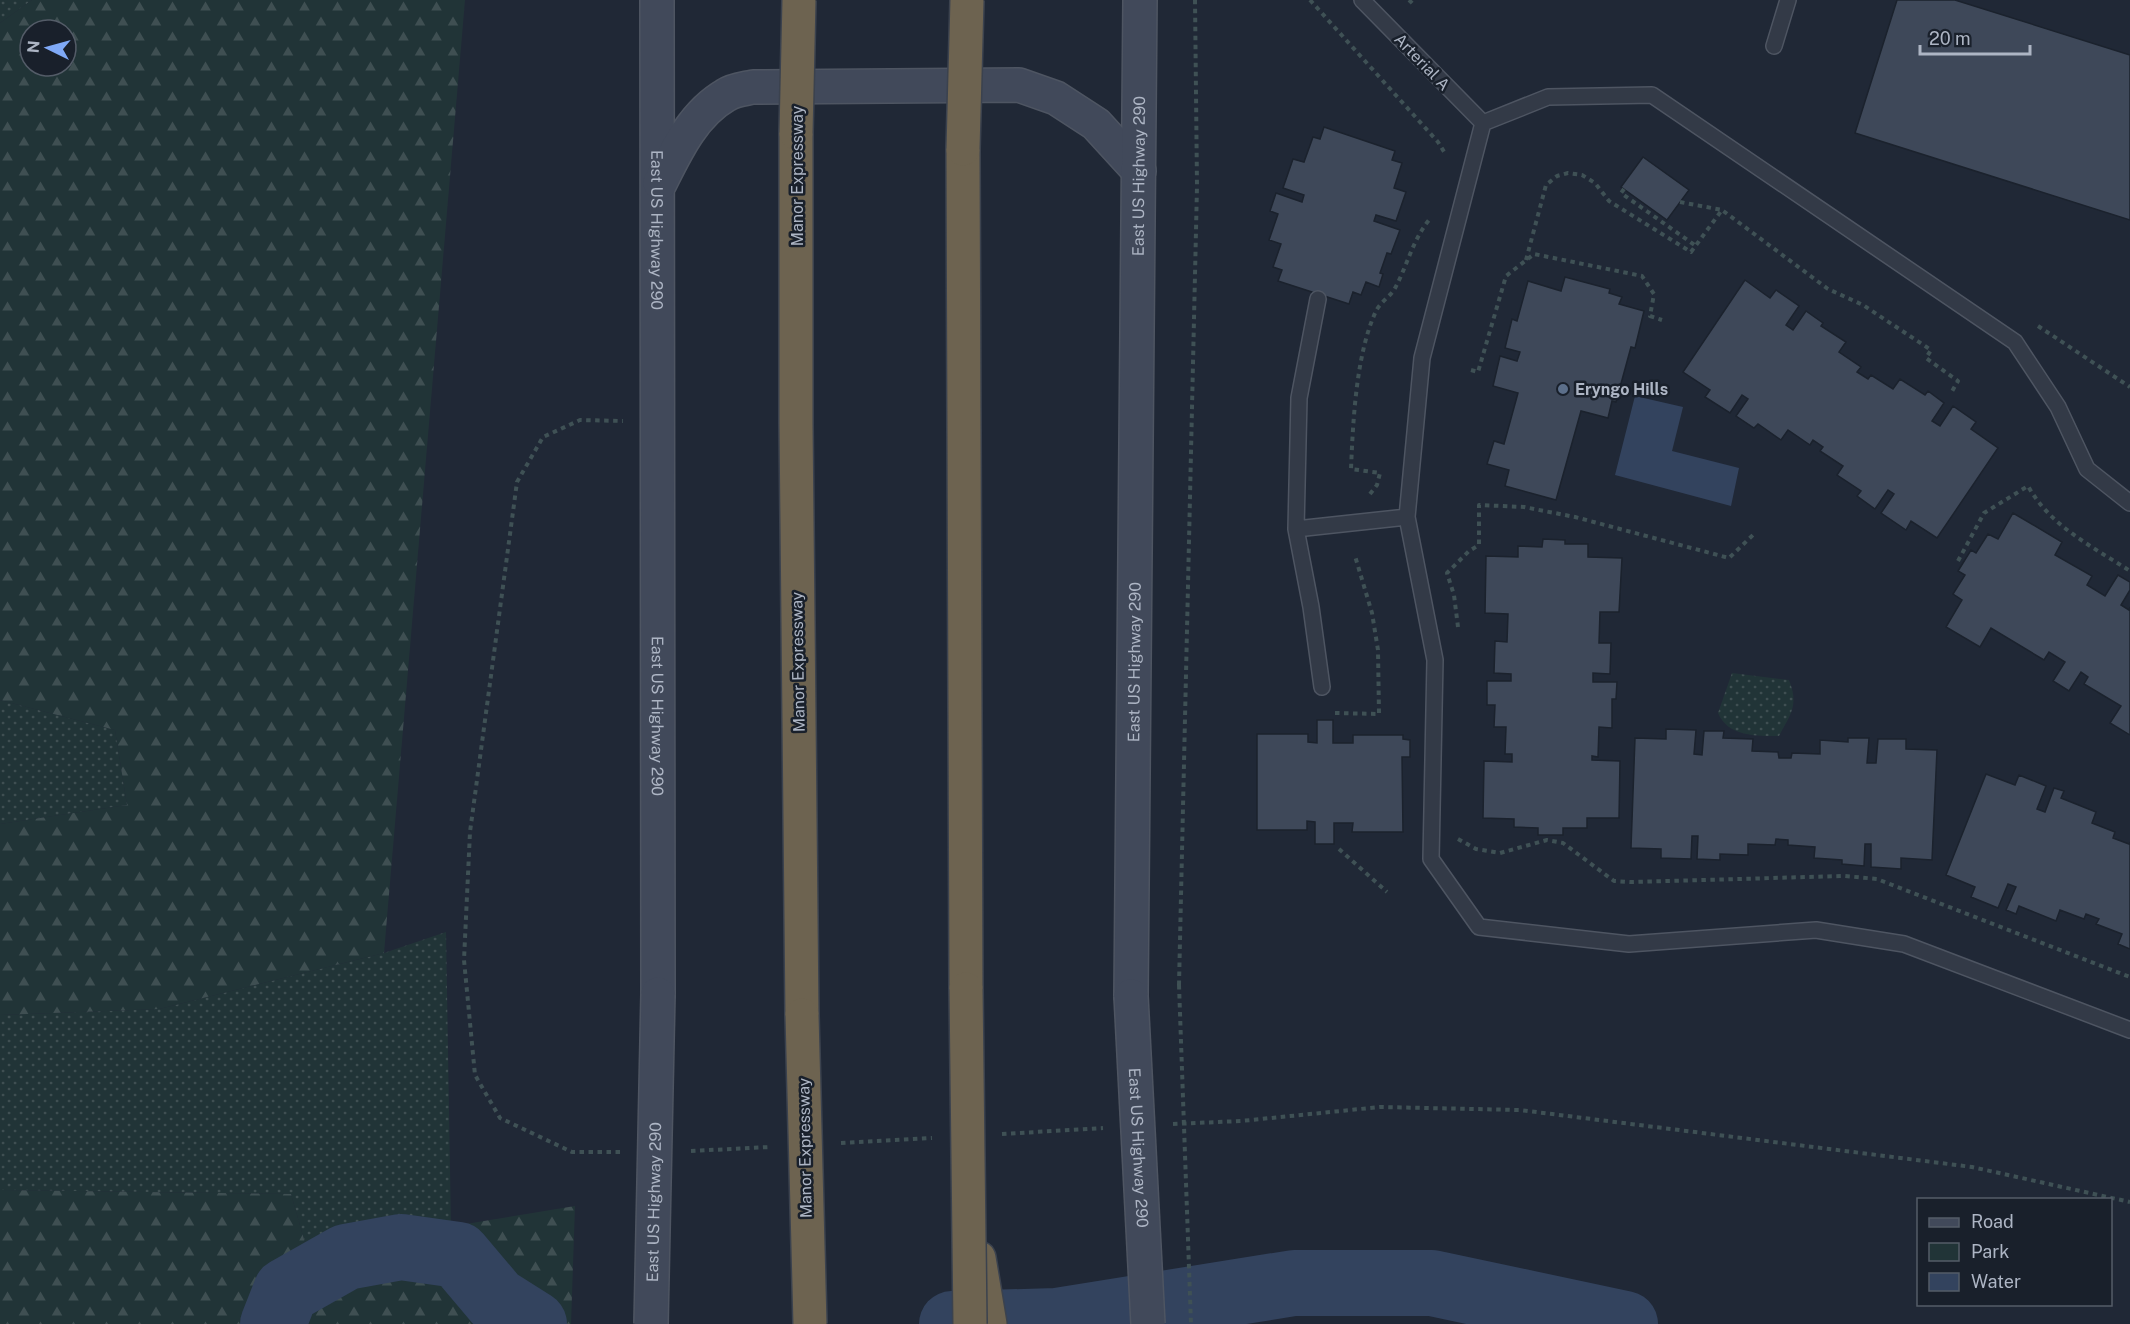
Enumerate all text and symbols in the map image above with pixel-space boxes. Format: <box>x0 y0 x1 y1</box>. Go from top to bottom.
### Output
north arrow <box>18 18 78 78</box>
scale bar <box>1920 18 2030 56</box>
text: 20 m <box>1929 28 1971 49</box>
street label: Arterial A <box>1390 30 1454 94</box>
text: N <box>24 40 44 54</box>
street label: East US Highway 290 <box>1128 96 1149 256</box>
street label: Manor Expressway <box>788 105 807 246</box>
street label: East US Highway 290 <box>648 150 667 310</box>
place label: Eryngo Hills <box>1575 380 1668 399</box>
marker: Eryngo Hills <box>1556 382 1570 396</box>
street label: East US Highway 290 <box>1124 582 1144 742</box>
street label: Manor Expressway <box>787 591 809 732</box>
street label: East US Highway 290 <box>648 636 667 796</box>
street label: East US Highway 290 <box>1125 1067 1153 1228</box>
street label: Manor Expressway <box>794 1077 816 1218</box>
street label: East US Highway 290 <box>642 1122 665 1282</box>
legend <box>1917 1198 2112 1306</box>
text: Road <box>1971 1211 2014 1232</box>
text: Park <box>1971 1241 2009 1262</box>
text: Water <box>1971 1271 2021 1292</box>

